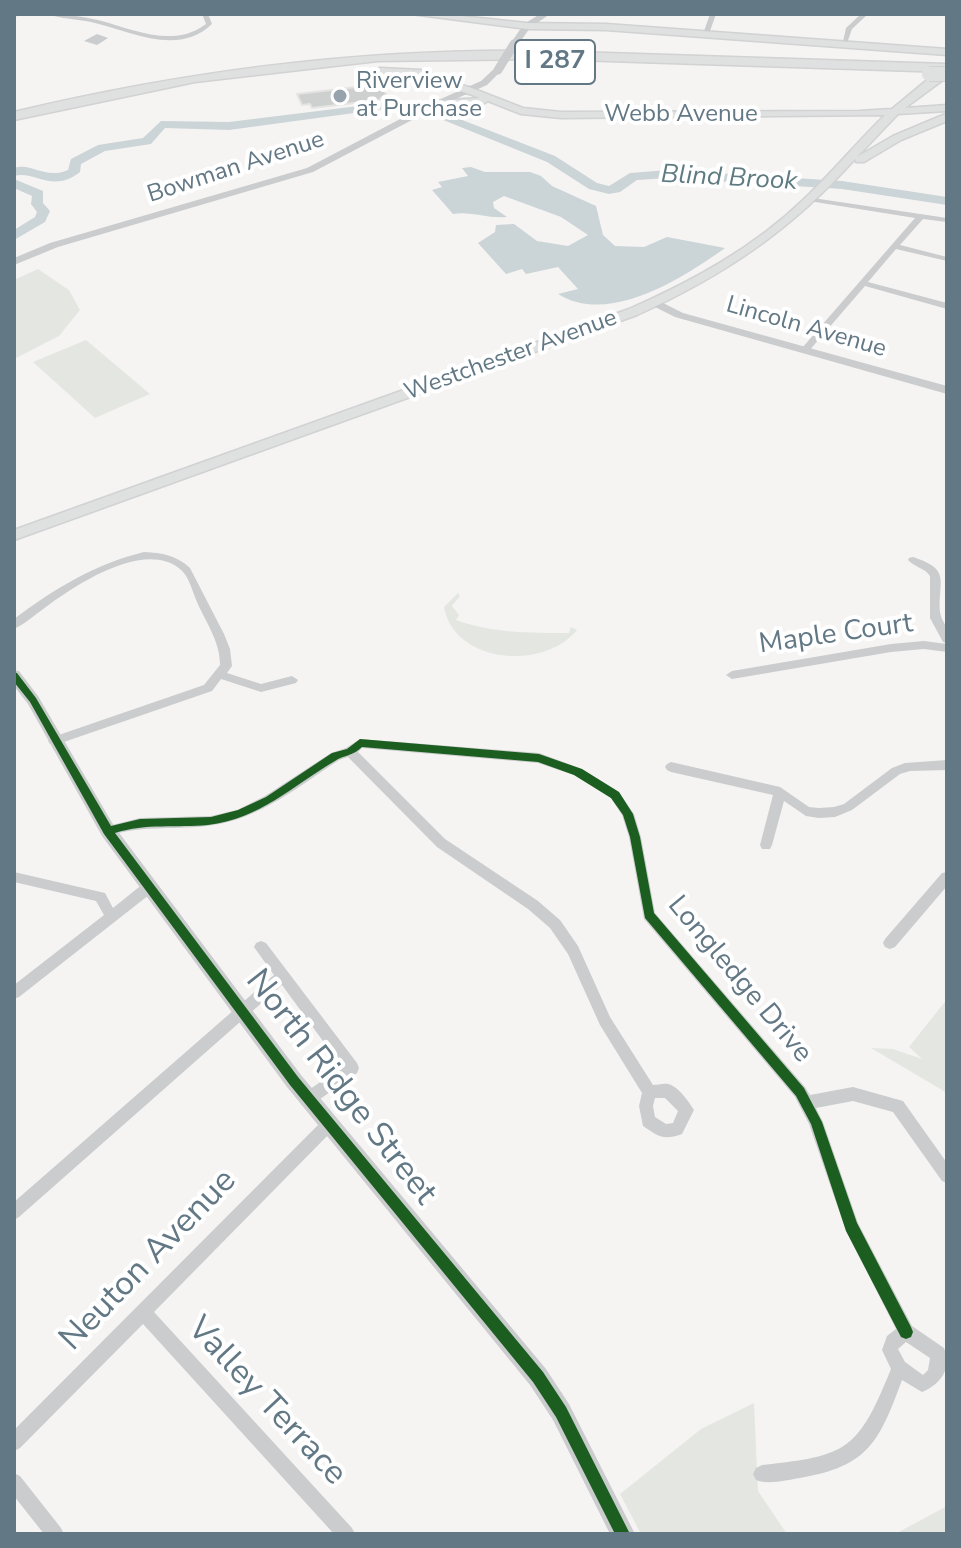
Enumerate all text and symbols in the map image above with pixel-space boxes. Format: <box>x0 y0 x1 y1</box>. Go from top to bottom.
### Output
road number: I 287 <box>515 40 595 84</box>
place label: Riverview at Purchase <box>356 68 482 124</box>
marker: Riverview at Purchase <box>331 87 349 105</box>
street label: Webb Avenue <box>604 101 758 129</box>
street label: Bowman Avenue <box>144 126 328 210</box>
water label: Blind Brook <box>660 160 798 198</box>
street label: Lincoln Avenue <box>723 291 889 365</box>
street label: Westchester Avenue <box>401 304 621 408</box>
street label: Maple Court <box>757 608 915 662</box>
street label: Longledge Drive <box>660 890 818 1070</box>
street label: North Ridge Street <box>236 962 444 1214</box>
street label: Neuton Avenue <box>52 1162 246 1360</box>
street label: Valley Terrace <box>178 1309 354 1495</box>

